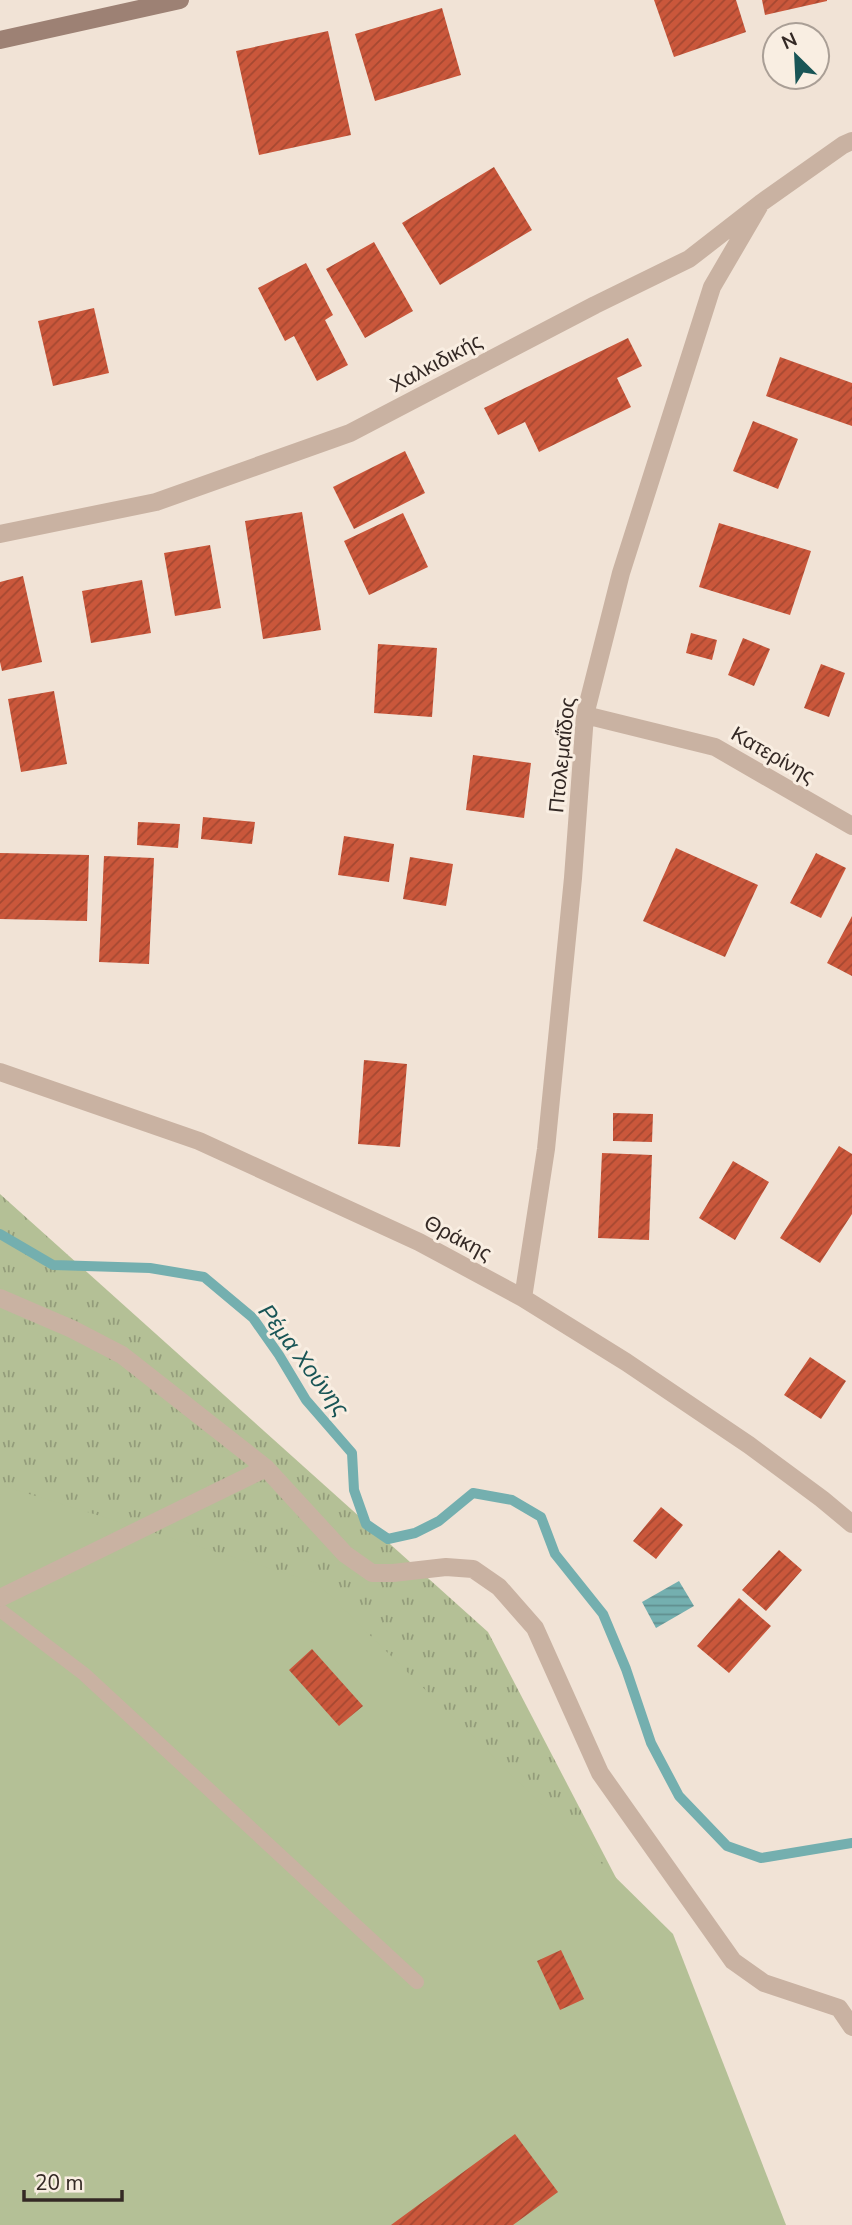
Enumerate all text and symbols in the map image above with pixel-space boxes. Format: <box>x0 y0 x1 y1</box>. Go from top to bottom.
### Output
north arrow <box>761 21 831 91</box>
text: N <box>778 27 801 56</box>
street label: Χαλκιδικής <box>385 327 487 399</box>
street label: Πτολεμαΐδος <box>542 696 582 814</box>
street label: Κατερίνης <box>726 720 820 790</box>
street label: Θράκης <box>419 1209 497 1267</box>
water label: Ρέμα Χούνης <box>251 1298 357 1424</box>
scale bar <box>24 2158 122 2202</box>
text: 20 m <box>35 2169 84 2197</box>

